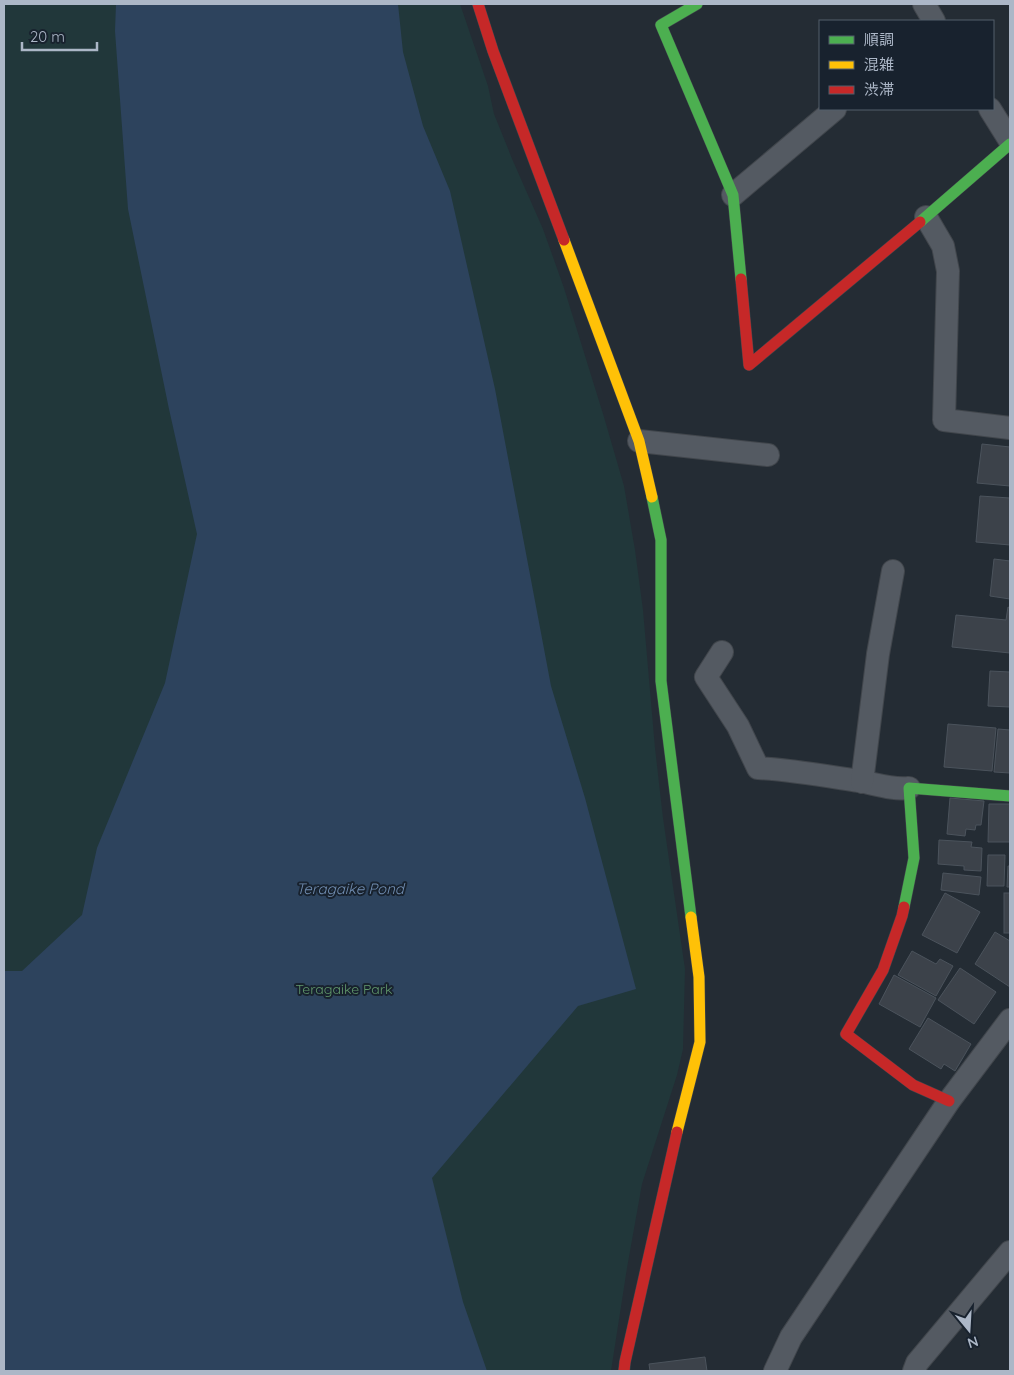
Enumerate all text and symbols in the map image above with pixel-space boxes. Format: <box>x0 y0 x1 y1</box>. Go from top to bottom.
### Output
scale bar <box>22 20 98 52</box>
legend <box>819 20 994 110</box>
text: 20 m <box>30 27 65 46</box>
text: 順調 <box>864 30 894 49</box>
text: 混雑 <box>864 55 894 74</box>
text: 渋滞 <box>864 80 894 99</box>
water label: Teragaike Pond <box>296 879 406 898</box>
park label: Teragaike Park <box>295 980 393 998</box>
north arrow <box>944 1305 994 1355</box>
text: N <box>965 1332 981 1353</box>

